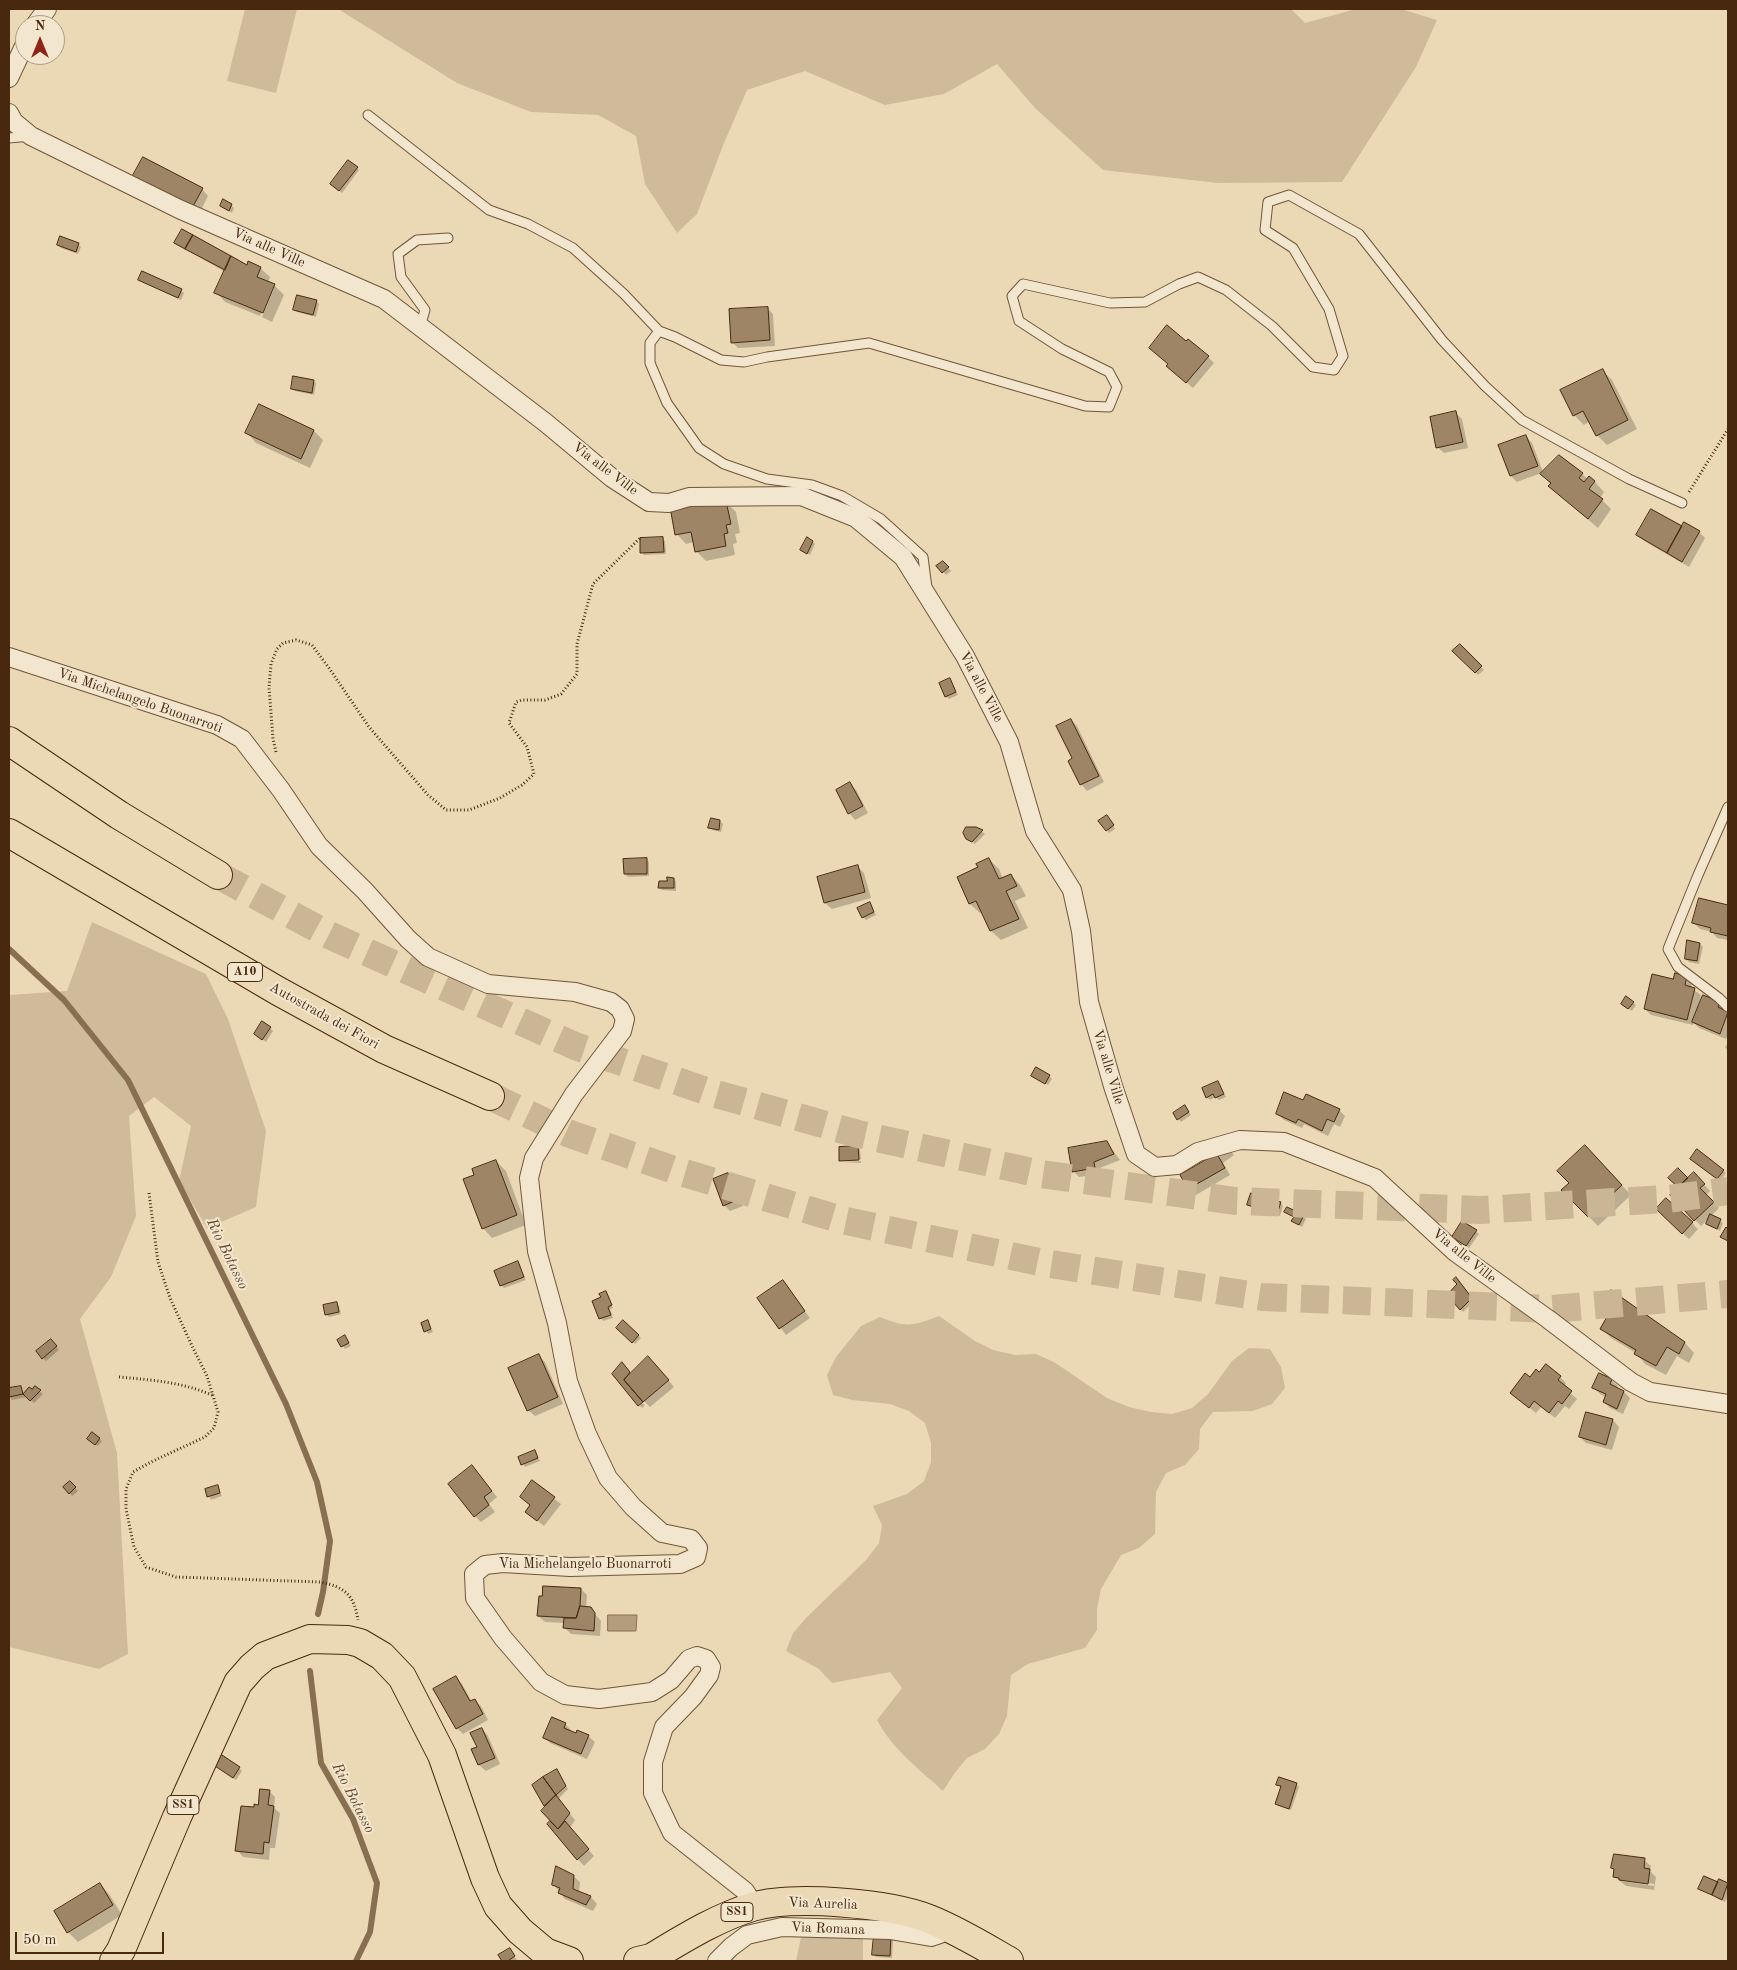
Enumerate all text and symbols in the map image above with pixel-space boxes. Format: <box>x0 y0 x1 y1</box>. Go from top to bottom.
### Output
north arrow <box>15 15 65 65</box>
text: N <box>35 19 45 33</box>
street label: Via alle Ville <box>230 225 308 271</box>
street label: Via alle Ville <box>569 439 641 499</box>
street label: Via alle Ville <box>955 649 1007 725</box>
street label: Via Michelangelo Buonarroti <box>55 665 225 737</box>
road number: A10 <box>228 962 262 982</box>
street label: Autostrada dei Fiori <box>266 979 382 1053</box>
street label: Via alle Ville <box>1089 1027 1127 1107</box>
water label: Rio Botasso <box>202 1216 252 1292</box>
street label: Via alle Ville <box>1429 1225 1499 1287</box>
street label: Via Michelangelo Buonarroti <box>498 1556 672 1572</box>
water label: Rio Botasso <box>328 1760 378 1836</box>
road number: SS1 <box>167 1796 199 1814</box>
street label: Via Aurelia <box>788 1894 858 1914</box>
road number: SS1 <box>721 1902 753 1921</box>
street label: Via Romana <box>791 1919 865 1939</box>
scale bar <box>18 1922 166 1954</box>
text: 50 m <box>23 1933 57 1948</box>

